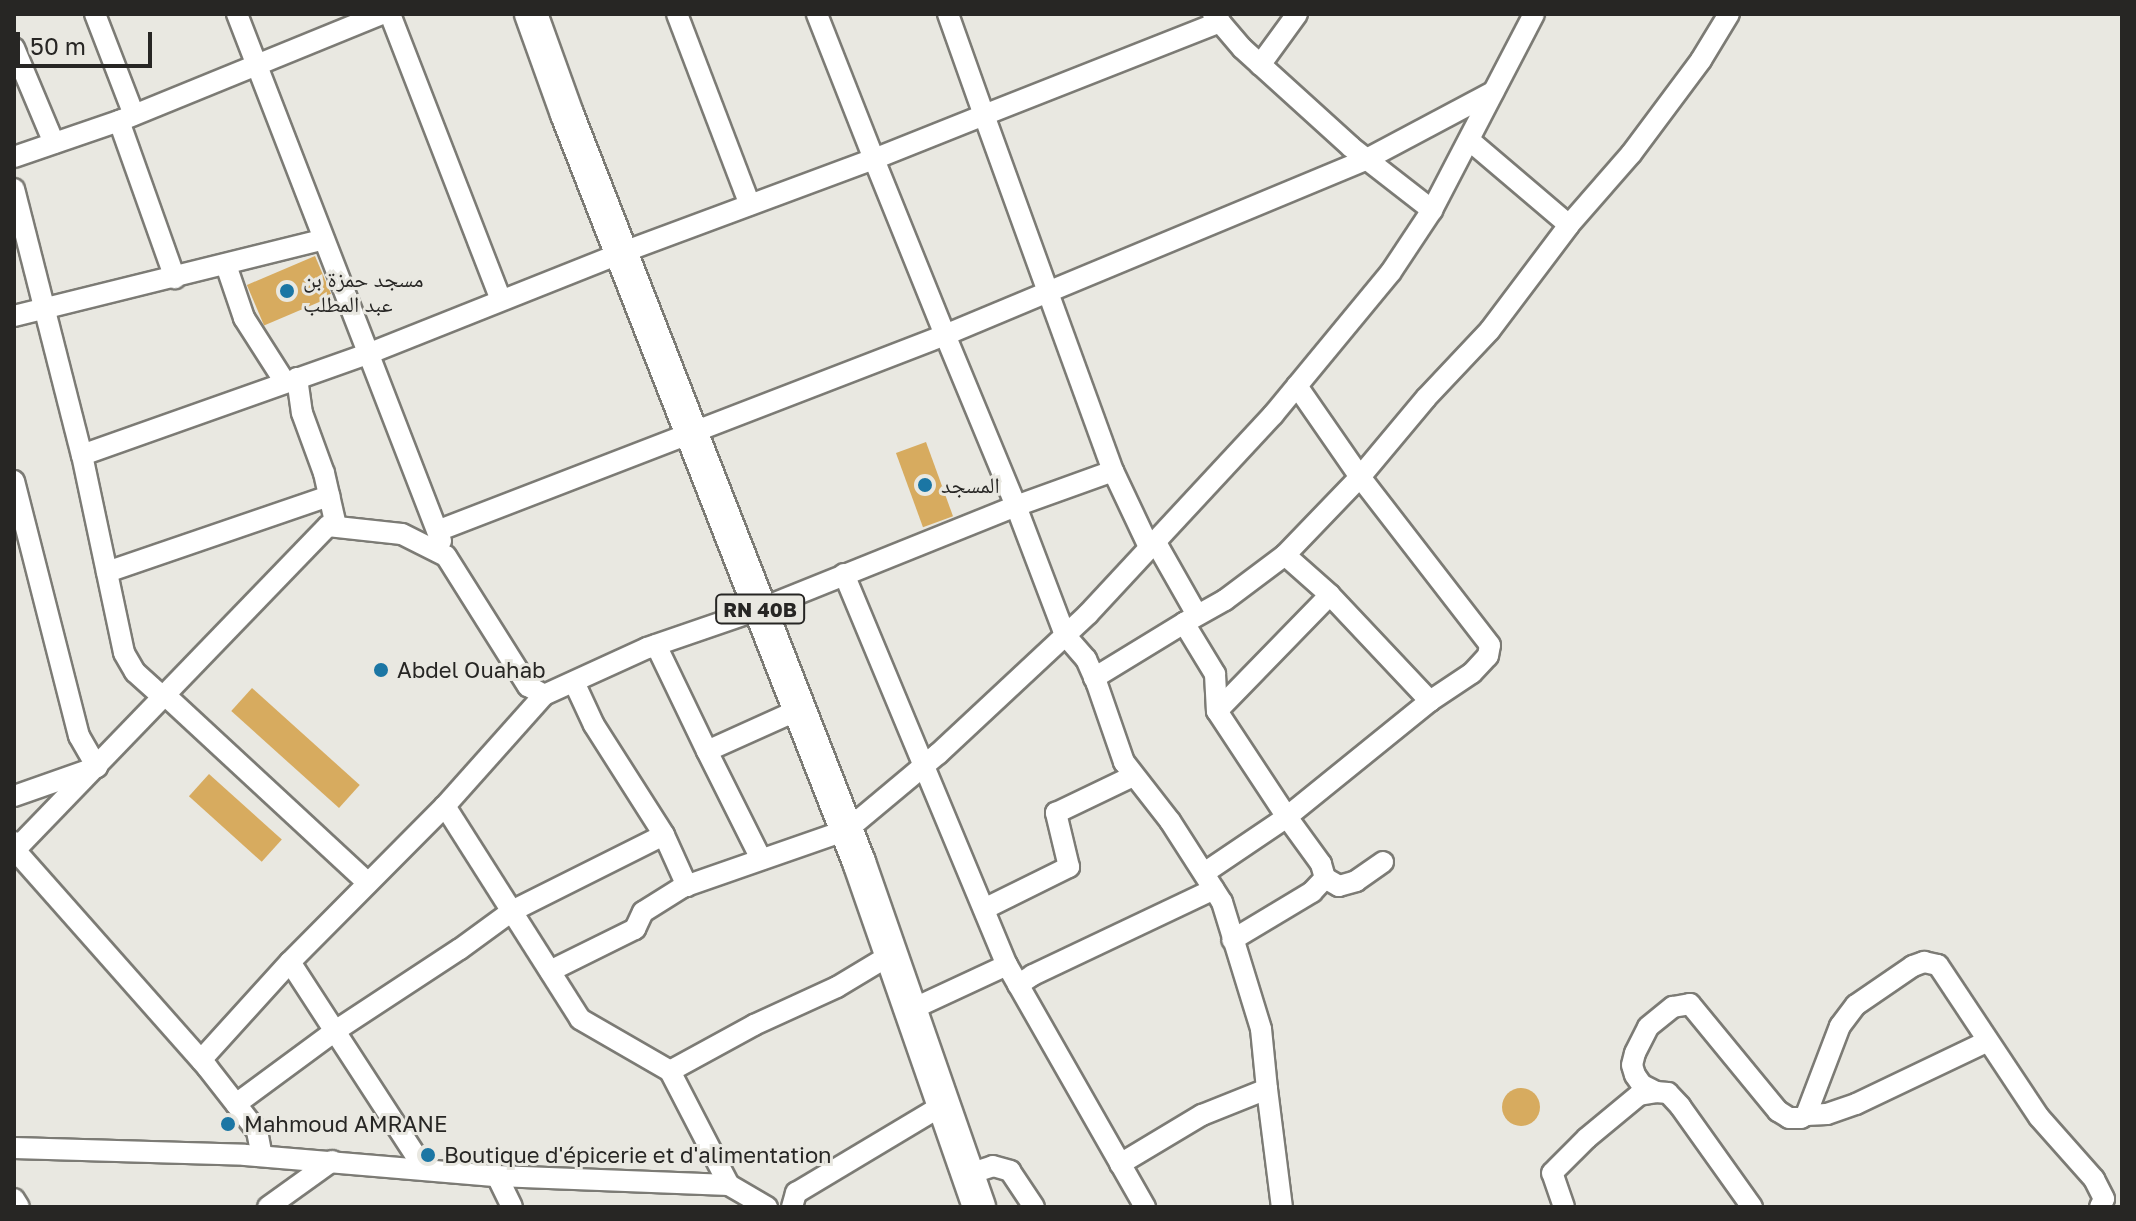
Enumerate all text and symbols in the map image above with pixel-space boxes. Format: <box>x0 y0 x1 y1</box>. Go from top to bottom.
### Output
scale bar <box>20 16 156 66</box>
text: 50 m <box>30 31 86 60</box>
place label: مسجد حمزة بن عبد المطلب <box>303 265 424 316</box>
marker: مسجد حمزة بن عبد المطلب <box>278 282 296 300</box>
place label: المسجد <box>941 472 1000 498</box>
marker: المسجد <box>916 476 934 494</box>
road number: RN 40B <box>714 593 806 625</box>
place label: Abdel Ouahab <box>397 657 546 683</box>
marker: Abdel Ouahab <box>372 661 390 679</box>
place label: Mahmoud AMRANE <box>244 1111 447 1137</box>
marker: Mahmoud AMRANE <box>219 1115 237 1133</box>
place label: Boutique d'épicerie et d'alimentation <box>444 1142 832 1168</box>
marker: Boutique d'épicerie et d'alimentation <box>419 1146 437 1164</box>

